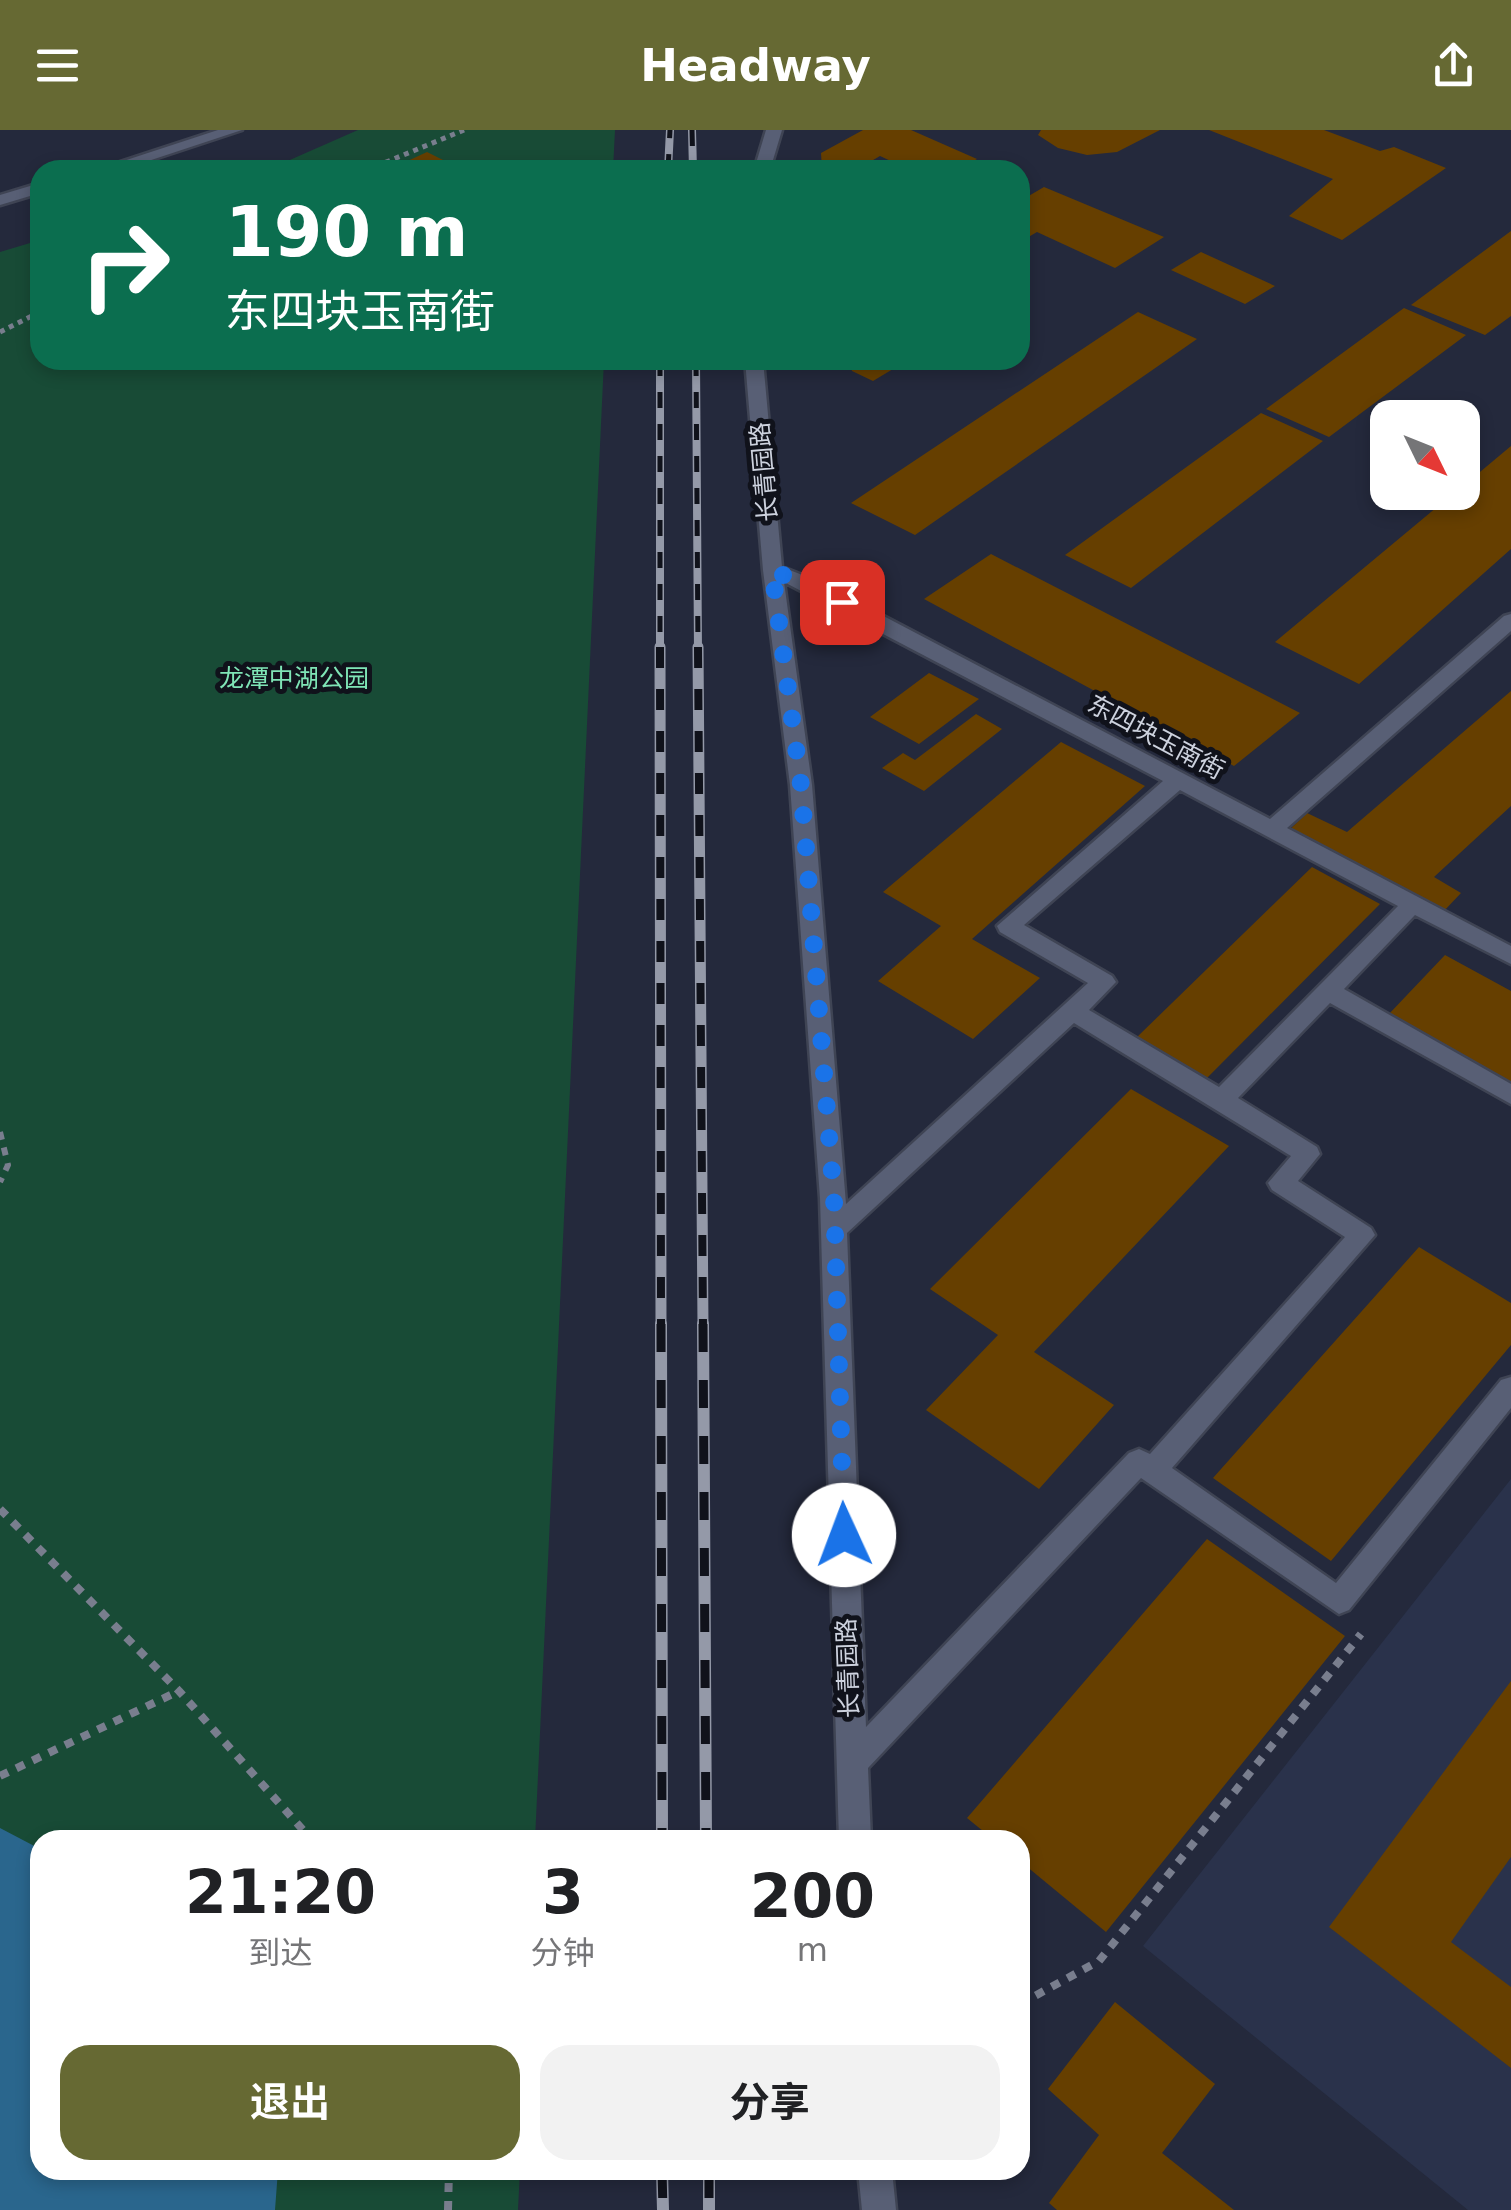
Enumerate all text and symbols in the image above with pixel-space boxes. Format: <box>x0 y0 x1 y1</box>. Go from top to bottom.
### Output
icon: menu <box>30 38 85 93</box>
icon: share <box>1426 38 1481 93</box>
text: Headway <box>640 39 871 92</box>
text: 190 m <box>225 191 468 273</box>
icon: right <box>60 200 190 330</box>
text: 东四块玉南街 <box>225 285 495 338</box>
north arrow <box>1370 400 1480 510</box>
map controls <box>1370 400 1480 510</box>
street label: 长青园路 <box>745 421 783 523</box>
pin <box>800 560 885 645</box>
icon: arrive <box>815 575 870 630</box>
park label: 龙潭中湖公园 <box>219 664 369 693</box>
street label: 东四块玉南街 <box>1083 689 1229 785</box>
position arrow <box>792 1483 896 1587</box>
street label: 长青园路 <box>832 1618 864 1718</box>
text: 21:20 <box>185 1857 376 1927</box>
text: 3 <box>542 1857 584 1927</box>
text: 200 <box>750 1861 875 1931</box>
text: m <box>797 1931 828 1969</box>
text: 到达 <box>248 1934 312 1972</box>
text: 分钟 <box>531 1934 595 1972</box>
button: 退出 <box>60 2045 520 2160</box>
button: 分享 <box>540 2045 1000 2160</box>

